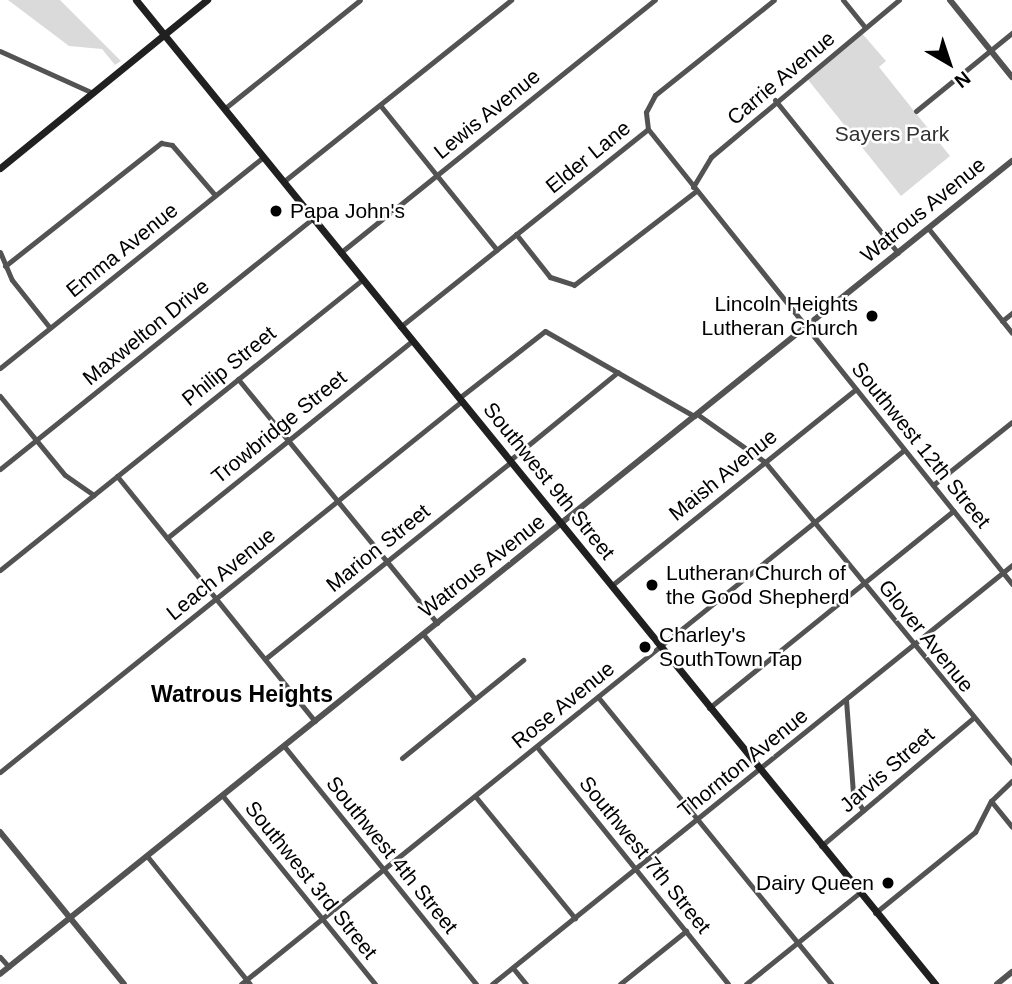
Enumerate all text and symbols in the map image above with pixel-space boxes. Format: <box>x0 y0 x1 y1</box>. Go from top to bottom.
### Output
street label: Carrie Avenue <box>722 25 840 131</box>
north arrow <box>914 28 984 98</box>
street label: Lewis Avenue <box>428 63 546 165</box>
text: N <box>951 67 974 92</box>
street label: Elder Lane <box>541 115 635 199</box>
park label: Sayers Park <box>835 121 949 147</box>
street label: Watrous Avenue <box>855 152 991 268</box>
street label: Emma Avenue <box>61 197 183 303</box>
place label: Papa John's <box>290 198 405 224</box>
marker: Papa John's <box>268 203 284 219</box>
street label: Maxwelton Drive <box>78 273 214 391</box>
place label: Lincoln Heights Lutheran Church <box>702 291 858 341</box>
marker: Lincoln Heights Lutheran Church <box>864 308 880 324</box>
street label: Philip Street <box>177 321 281 411</box>
street label: Southwest 12th Street <box>846 357 996 533</box>
street label: Trowbridge Street <box>207 365 351 489</box>
street label: Southwest 9th Street <box>478 397 620 565</box>
street label: Maish Avenue <box>664 423 782 527</box>
street label: Marion Street <box>321 499 435 597</box>
street label: Watrous Avenue <box>414 509 550 623</box>
street label: Leach Avenue <box>161 522 281 626</box>
place label: Lutheran Church of the Good Shepherd <box>666 560 849 610</box>
street label: Glover Avenue <box>873 574 979 698</box>
marker: Lutheran Church of the Good Shepherd <box>644 577 660 593</box>
place label: Charley's SouthTown Tap <box>659 622 803 672</box>
marker: Charley's SouthTown Tap <box>637 639 653 655</box>
street label: Rose Avenue <box>506 656 620 754</box>
district label: Watrous Heights <box>151 680 333 708</box>
street label: Thornton Avenue <box>673 703 813 823</box>
street label: Jarvis Street <box>835 722 939 818</box>
street label: Southwest 4th Street <box>321 771 463 939</box>
street label: Southwest 7th Street <box>574 771 716 939</box>
street label: Southwest 3rd Street <box>240 796 382 964</box>
place label: Dairy Queen <box>756 870 874 896</box>
marker: Dairy Queen <box>880 875 896 891</box>

